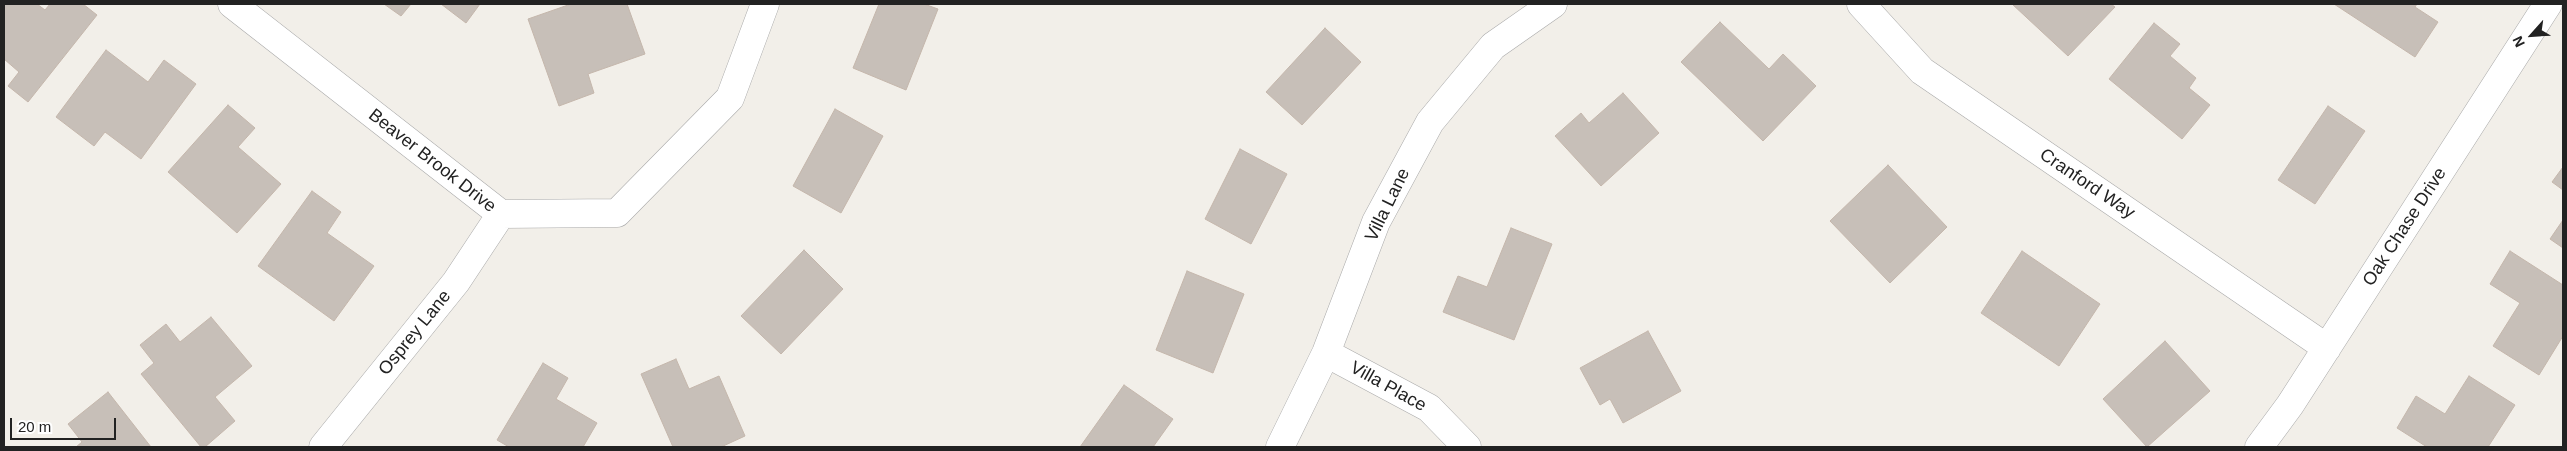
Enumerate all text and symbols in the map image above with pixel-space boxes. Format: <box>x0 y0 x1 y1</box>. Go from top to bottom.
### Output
north arrow <box>2507 10 2557 60</box>
text: N <box>2509 34 2528 50</box>
street label: Beaver Brook Drive <box>364 104 500 218</box>
street label: Cranford Way <box>2035 144 2139 224</box>
street label: Oak Chase Drive <box>2359 164 2451 290</box>
street label: Villa Lane <box>1361 165 1415 245</box>
street label: Osprey Lane <box>374 286 456 380</box>
street label: Villa Place <box>1346 357 1430 417</box>
scale bar <box>12 408 119 440</box>
text: 20 m <box>18 418 51 435</box>

